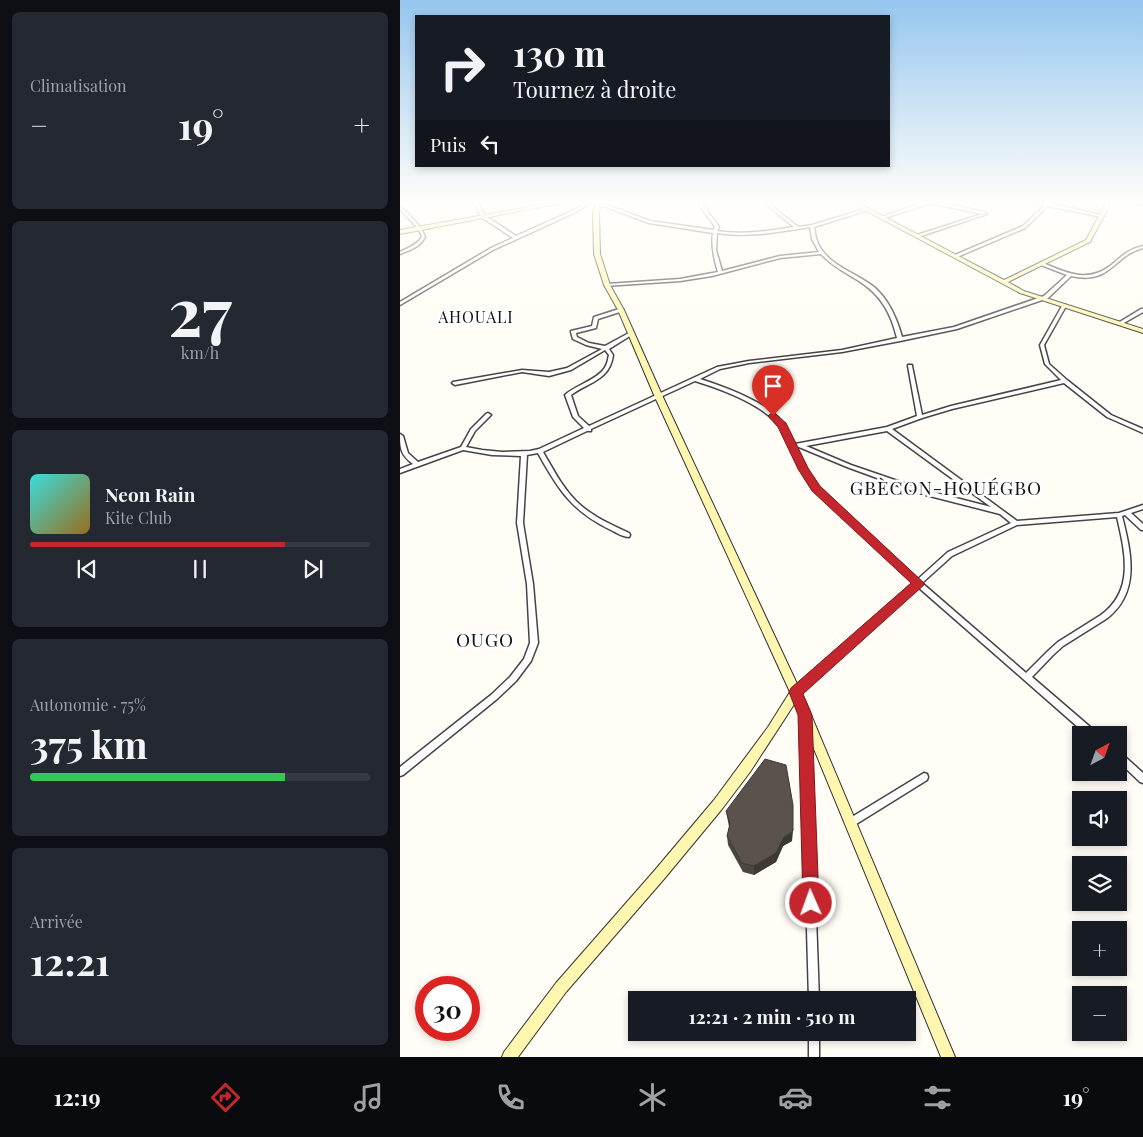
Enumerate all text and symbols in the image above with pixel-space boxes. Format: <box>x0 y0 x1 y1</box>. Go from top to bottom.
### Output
text: 130 m <box>513 29 606 76</box>
icon: right <box>430 35 495 100</box>
text: Tournez à droite <box>513 74 676 104</box>
text: Climatisation <box>30 75 127 96</box>
text: 19° <box>178 99 224 150</box>
text: − <box>30 106 48 143</box>
text: + <box>354 106 370 143</box>
icon: left <box>476 130 504 158</box>
text: Puis <box>430 131 466 157</box>
text: 27 <box>168 266 232 352</box>
district label: AHOUALI <box>437 306 514 327</box>
text: km/h <box>181 342 219 363</box>
pin <box>752 365 794 416</box>
icon: arrive <box>759 372 787 400</box>
district label: GBÈCON-HOUÉGBO <box>850 474 1042 500</box>
text: Neon Rain <box>105 481 195 507</box>
text: Kite Club <box>105 507 172 528</box>
icon: previous <box>73 555 101 583</box>
icon: pause <box>186 555 214 583</box>
icon: next <box>299 555 327 583</box>
district label: OUGO <box>456 626 514 652</box>
text: Autonomie · 75% <box>30 694 146 715</box>
text: 375 km <box>30 718 148 769</box>
north arrow <box>1072 726 1128 781</box>
map controls <box>1072 726 1127 1041</box>
button: sound <box>1072 791 1127 846</box>
button: layers <box>1072 856 1127 911</box>
position arrow <box>784 876 836 928</box>
text: Arrivée <box>30 911 83 932</box>
button: + <box>1072 921 1127 976</box>
text: 12:21 <box>30 935 110 986</box>
speed limit sign: 30 <box>415 976 480 1041</box>
button: − <box>1072 986 1127 1041</box>
text: 12:21 · 2 min · 510 m <box>689 1003 855 1029</box>
icon: directions <box>208 1080 243 1115</box>
icon: music <box>351 1080 386 1115</box>
icon: phone <box>493 1080 528 1115</box>
icon: climate <box>635 1080 670 1115</box>
icon: car <box>778 1080 813 1115</box>
icon: filters <box>920 1080 955 1115</box>
text: 12:19 <box>54 1082 101 1112</box>
text: 19° <box>1063 1082 1089 1112</box>

